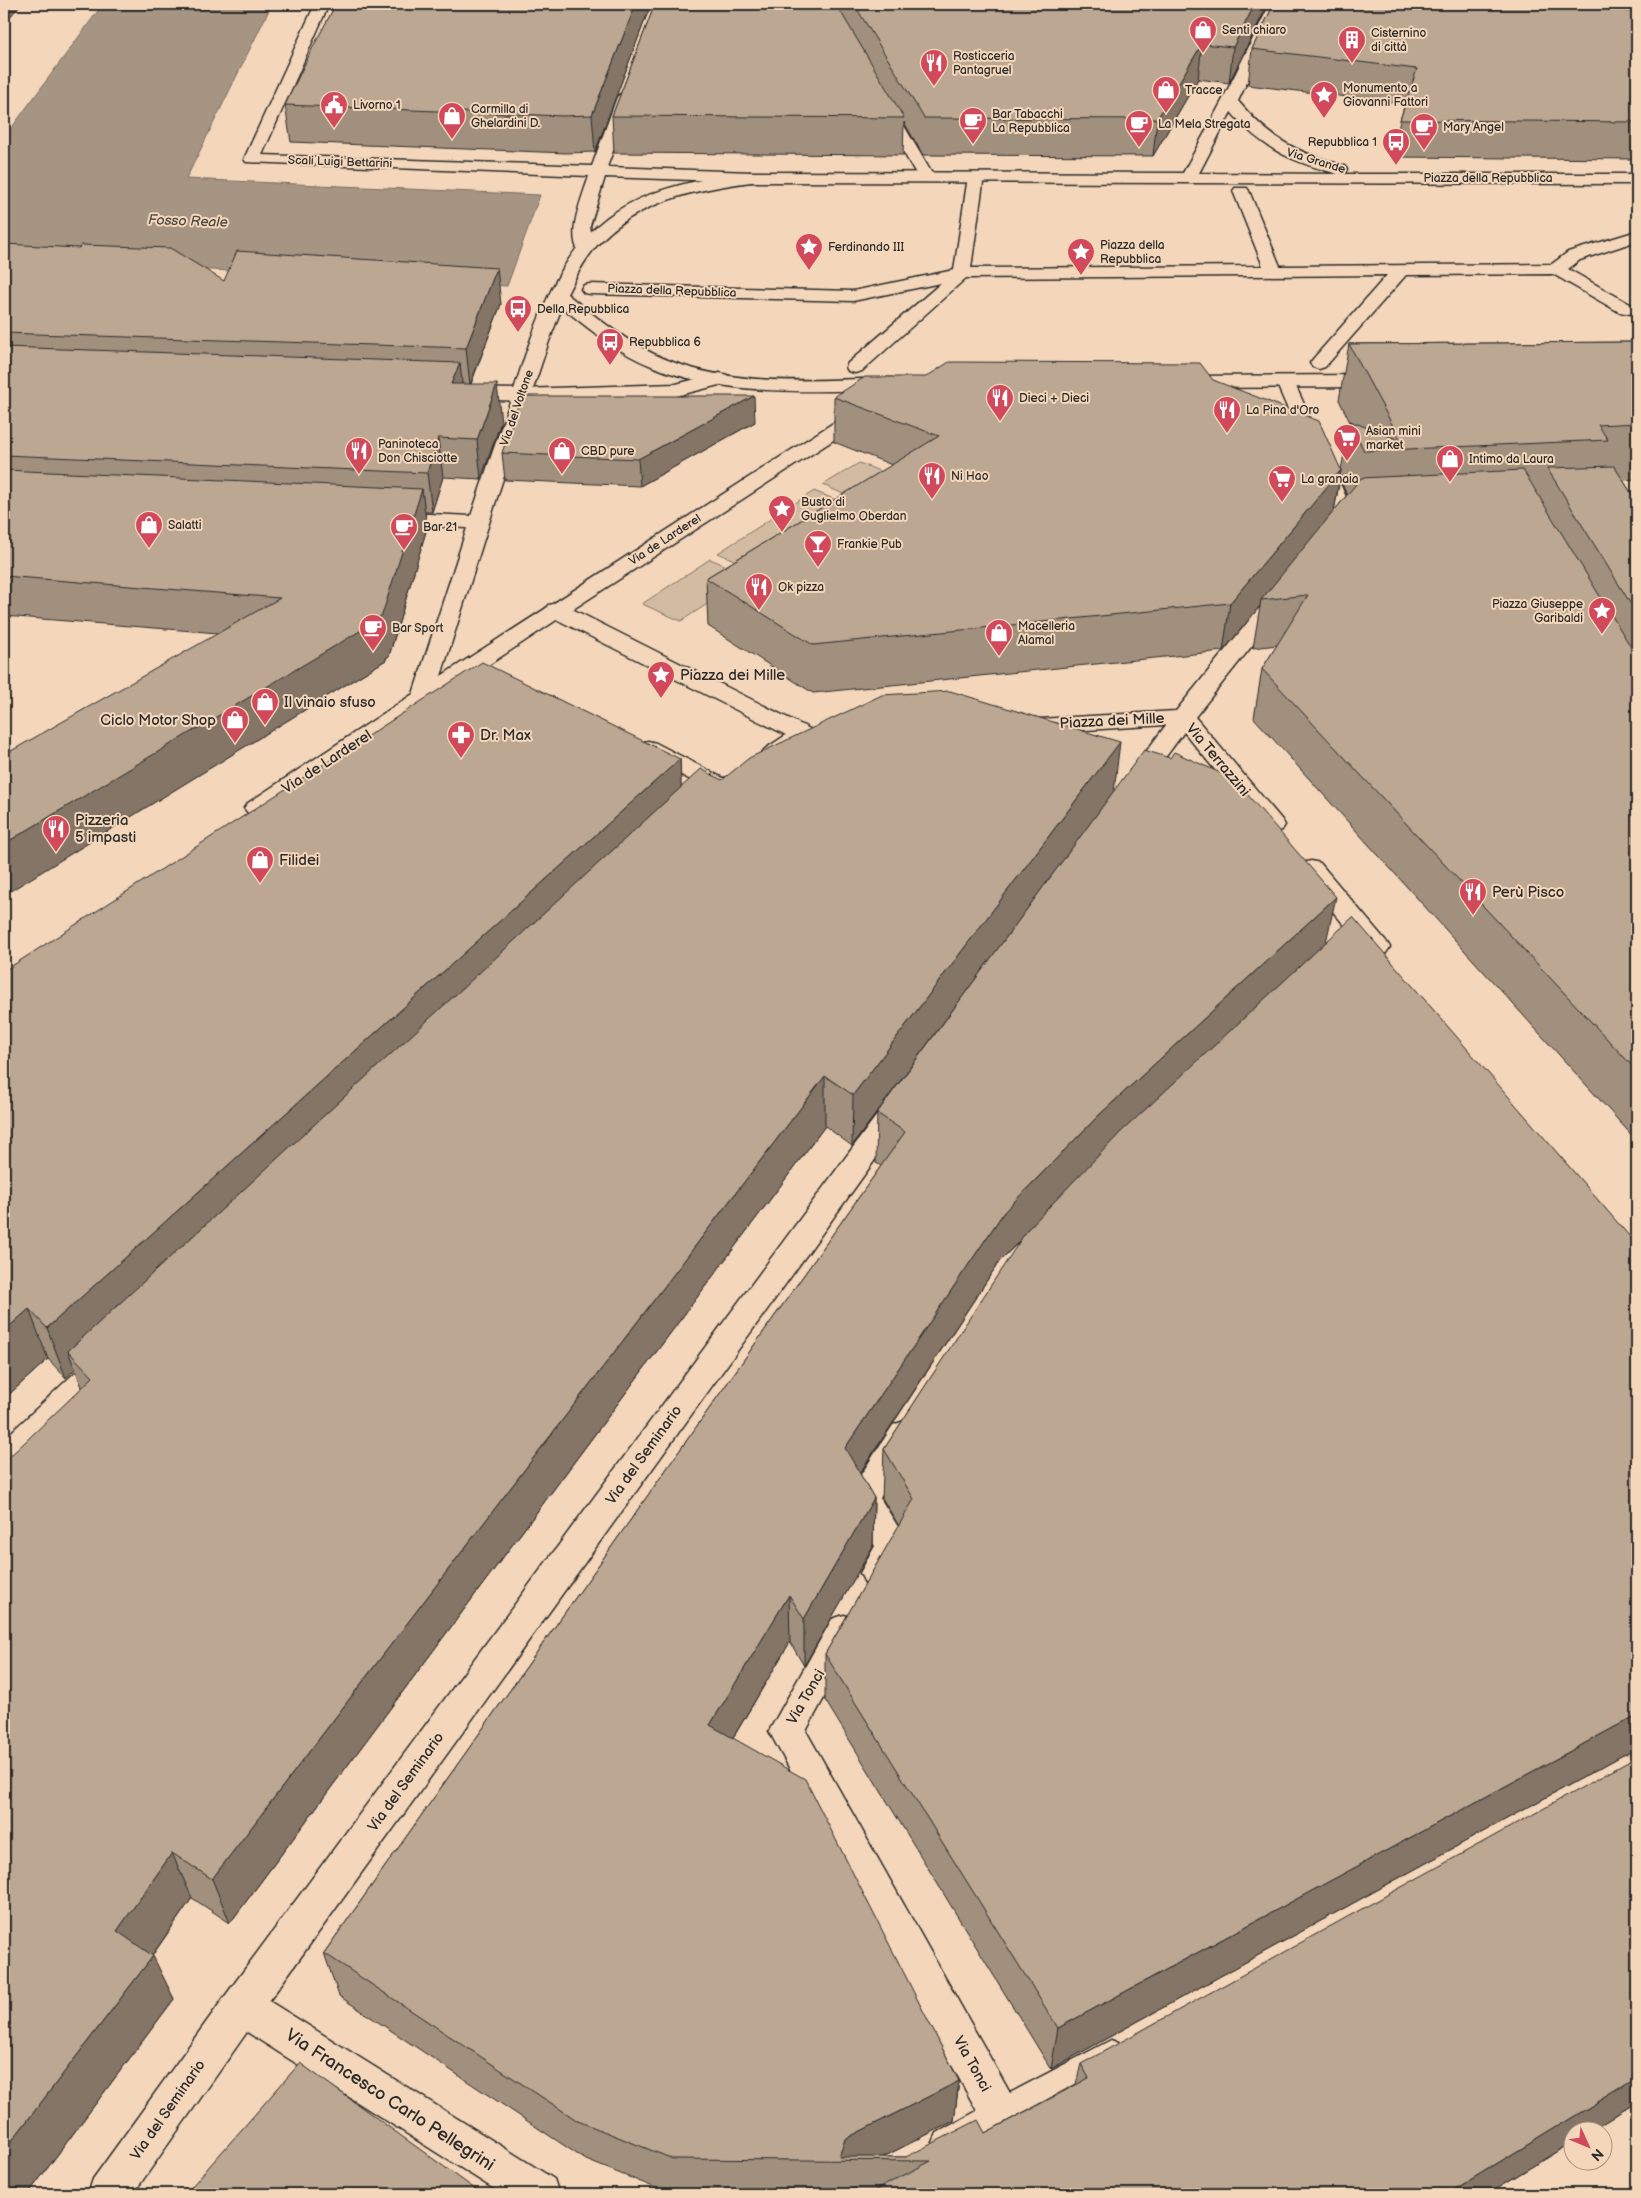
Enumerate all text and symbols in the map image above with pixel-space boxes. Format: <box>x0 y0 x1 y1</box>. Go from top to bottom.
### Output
shop icon: Senti chiaro <box>1188 15 1218 54</box>
place label: Senti chiaro <box>1222 23 1287 38</box>
building icon: Cisternino di città <box>1337 25 1367 64</box>
place label: Cisternino di città <box>1371 26 1426 55</box>
restaurant icon: Rosticceria Pantagruel <box>919 48 949 87</box>
place label: Rosticceria Pantagruel <box>953 49 1015 78</box>
shop icon: Tracce <box>1151 75 1181 114</box>
place icon: Monumento a Giovanni Fattori <box>1309 80 1339 119</box>
place label: Monumento a Giovanni Fattori <box>1343 81 1428 110</box>
place label: Tracce <box>1185 83 1222 98</box>
public building icon: Livorno 1 <box>319 90 349 129</box>
place label: Livorno 1 <box>353 98 401 113</box>
shop icon: Carmilla di Ghelardini D. <box>437 101 467 140</box>
place label: Carmilla di Ghelardini D. <box>471 102 540 131</box>
cafe icon: Bar Tabacchi La Repubblica <box>958 106 988 145</box>
place label: Bar Tabacchi La Repubblica <box>992 107 1070 136</box>
cafe icon: La Mela Stregata <box>1124 109 1154 148</box>
cafe icon: Mary Angel <box>1409 112 1439 151</box>
place label: La Mela Stregata <box>1158 117 1251 132</box>
place label: Mary Angel <box>1443 120 1504 135</box>
bus stop icon: Repubblica 1 <box>1381 127 1411 166</box>
place label: Repubblica 1 <box>1308 135 1377 150</box>
street label: Via Grande <box>1285 145 1347 177</box>
street label: Scali Luigi Bettarini <box>288 153 393 171</box>
street label: Piazza della Repubblica <box>1423 171 1553 186</box>
water label: Fosso Reale <box>148 211 228 231</box>
place icon: Ferdinando III <box>794 232 824 271</box>
place icon: Piazza della Repubblica <box>1066 237 1096 276</box>
place label: Piazza della Repubblica <box>1100 238 1165 267</box>
place label: Ferdinando III <box>828 240 904 255</box>
street label: Piazza della Repubblica <box>607 281 737 301</box>
bus stop icon: Della Repubblica <box>503 294 533 333</box>
place label: Della Repubblica <box>537 302 630 317</box>
bus stop icon: Repubblica 6 <box>595 327 625 366</box>
place label: Repubblica 6 <box>629 335 701 350</box>
street label: Via del Voltone <box>497 368 537 448</box>
restaurant icon: Dieci + Dieci <box>985 383 1015 422</box>
place label: Dieci + Dieci <box>1019 391 1089 406</box>
restaurant icon: La Pina d'Oro <box>1212 395 1242 434</box>
place label: La Pina d'Oro <box>1246 403 1320 418</box>
supermarket icon: Asian mini market <box>1332 423 1362 462</box>
place label: Asian mini market <box>1366 424 1421 453</box>
restaurant icon: Paninoteca Don Chisciotte <box>344 436 374 475</box>
shop icon: CBD pure <box>547 436 577 475</box>
place label: Paninoteca Don Chisciotte <box>378 437 457 466</box>
place label: CBD pure <box>581 444 634 459</box>
shop icon: Intimo da Laura <box>1435 444 1465 483</box>
place label: Intimo da Laura <box>1469 452 1554 467</box>
restaurant icon: Ni Hao <box>917 461 947 500</box>
supermarket icon: La granaia <box>1267 464 1297 503</box>
place label: Ni Hao <box>951 469 989 484</box>
place label: La granaia <box>1301 472 1359 487</box>
place icon: Busto di Guglielmo Oberdan <box>767 494 797 533</box>
place label: Busto di Guglielmo Oberdan <box>801 495 907 524</box>
shop icon: Salatti <box>134 510 164 549</box>
street label: Via de Larderel <box>626 511 704 569</box>
cafe icon: Bar 21 <box>389 512 419 551</box>
place label: Salatti <box>168 518 202 533</box>
place label: Bar 21 <box>423 520 457 535</box>
bar icon: Frankie Pub <box>803 529 833 568</box>
place label: Frankie Pub <box>837 537 902 552</box>
restaurant icon: Ok pizza <box>744 572 774 611</box>
place label: Ok pizza <box>778 580 824 595</box>
place icon: Piazza Giuseppe Garibaldi <box>1587 596 1617 635</box>
place label: Piazza Giuseppe Garibaldi <box>1492 597 1583 626</box>
cafe icon: Bar Sport <box>358 613 388 652</box>
shop icon: Macelleria Alamal <box>984 618 1014 657</box>
place label: Macelleria Alamal <box>1018 619 1075 648</box>
place label: Bar Sport <box>392 621 444 636</box>
place icon: Piazza dei Mille <box>646 660 676 699</box>
place label: Piazza dei Mille <box>680 666 785 685</box>
shop icon: Il vinaio sfuso <box>250 687 280 726</box>
place label: Il vinaio sfuso <box>284 693 376 712</box>
shop icon: Ciclo Motor Shop <box>220 705 250 744</box>
street label: Piazza dei Mille <box>1059 709 1165 733</box>
place label: Ciclo Motor Shop <box>100 711 216 730</box>
street label: Via Terrazzini <box>1182 719 1254 801</box>
pharmacy icon: Dr. Max <box>446 720 476 759</box>
street label: Via de Larderel <box>278 726 376 798</box>
place label: Dr. Max <box>480 726 531 745</box>
place label: Pizzeria 5 impasti <box>75 811 136 847</box>
restaurant icon: Pizzeria 5 impasti <box>41 814 71 853</box>
shop icon: Filidei <box>245 845 275 884</box>
place label: Filidei <box>279 851 319 870</box>
restaurant icon: Perù Pisco <box>1458 877 1488 916</box>
place label: Perù Pisco <box>1492 883 1564 902</box>
street label: Via del Seminario <box>602 1402 686 1508</box>
street label: Via Tonci <box>783 1666 829 1728</box>
street label: Via del Seminario <box>364 1729 448 1835</box>
street label: Via Francesco Carlo Pellegrini <box>281 2024 499 2176</box>
street label: Via Tonci <box>949 2033 995 2095</box>
street label: Via del Seminario <box>126 2056 210 2164</box>
north arrow <box>1564 2120 1614 2170</box>
text: N <box>1587 2145 1607 2164</box>

